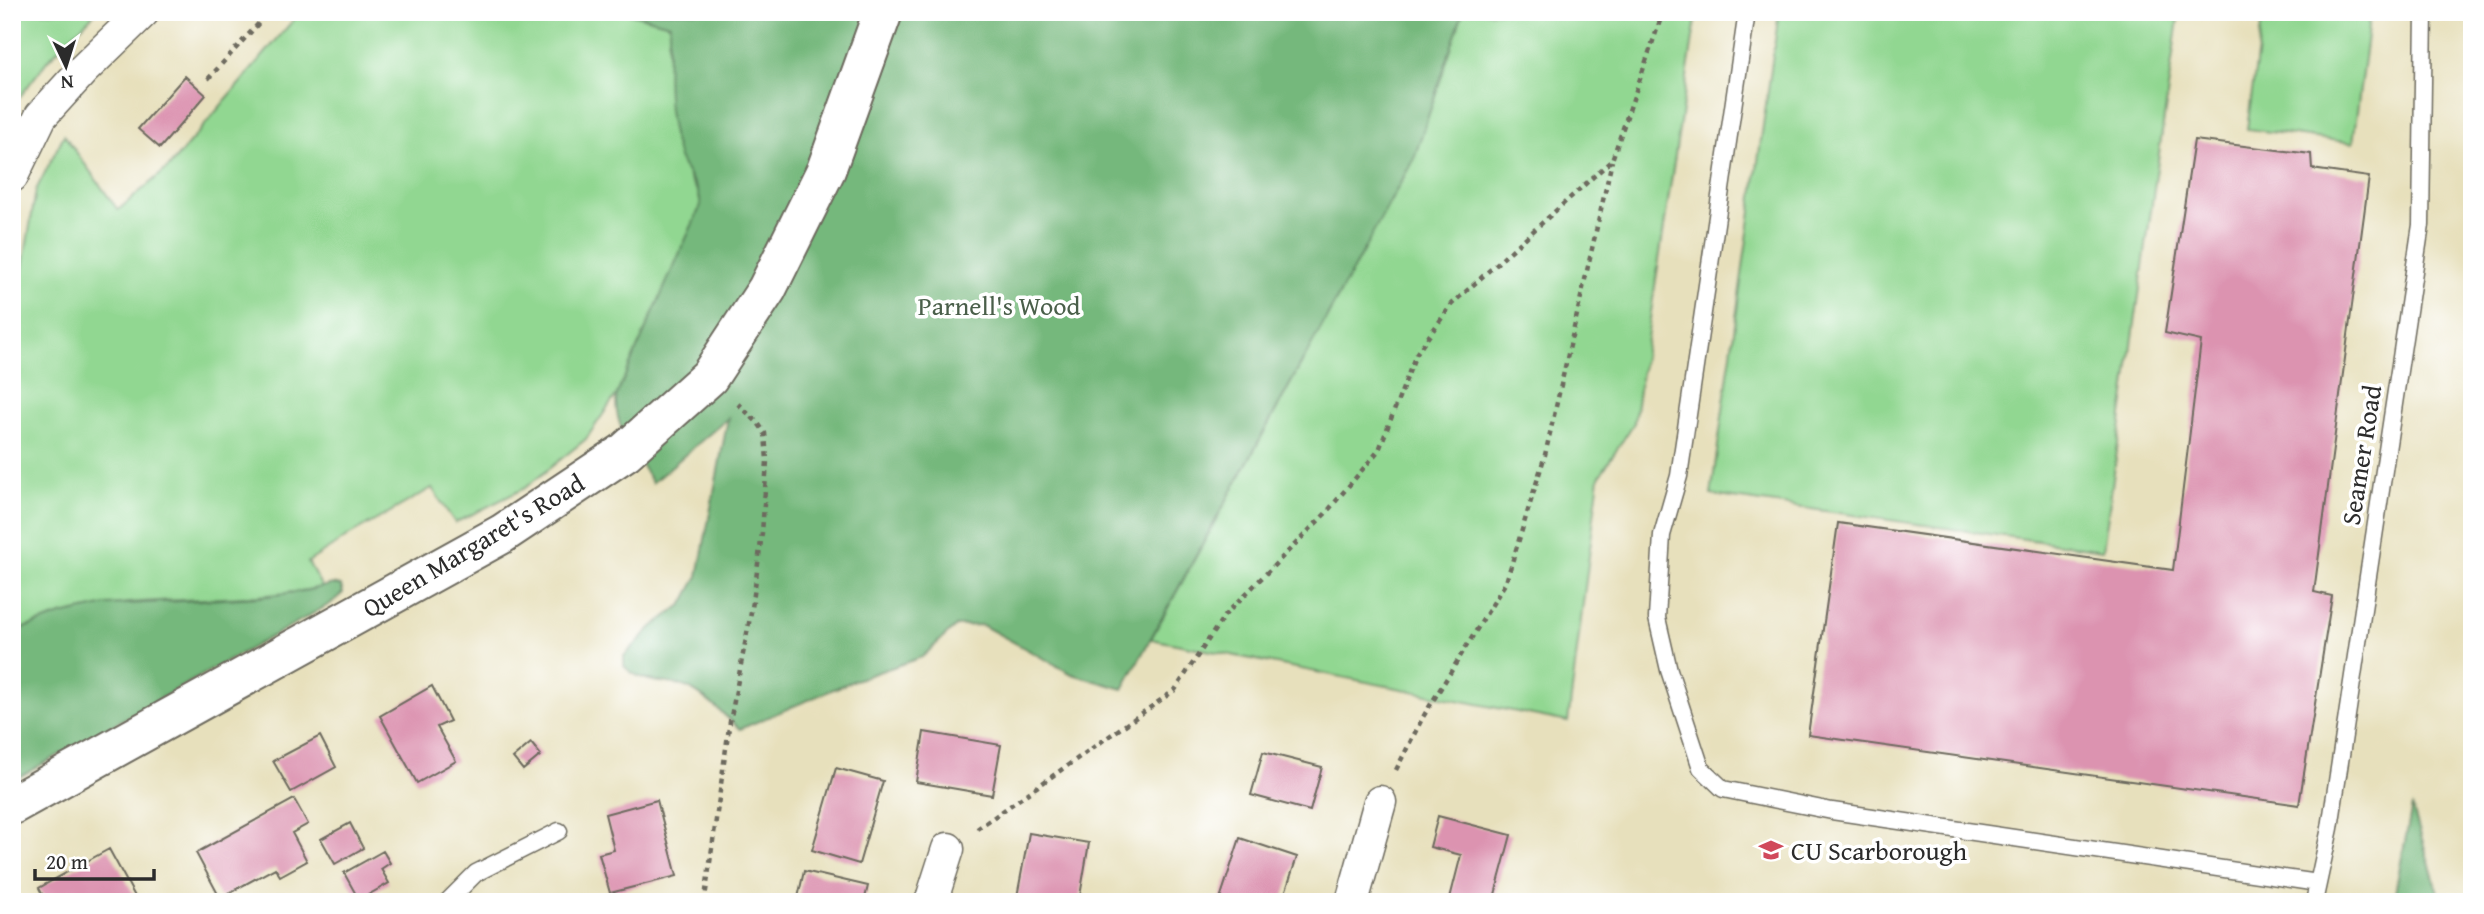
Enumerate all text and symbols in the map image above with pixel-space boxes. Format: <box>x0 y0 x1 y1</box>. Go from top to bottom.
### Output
north arrow <box>32 32 102 102</box>
text: N <box>60 69 74 97</box>
park label: Parnell's Wood <box>918 286 1080 325</box>
street label: Seamer Road <box>2331 382 2391 528</box>
street label: Queen Margaret's Road <box>355 463 592 627</box>
place label: CU Scarborough <box>1791 831 1968 870</box>
school or university icon: CU Scarborough <box>1757 836 1785 864</box>
scale bar <box>35 837 154 881</box>
text: 20 m <box>46 846 88 877</box>

